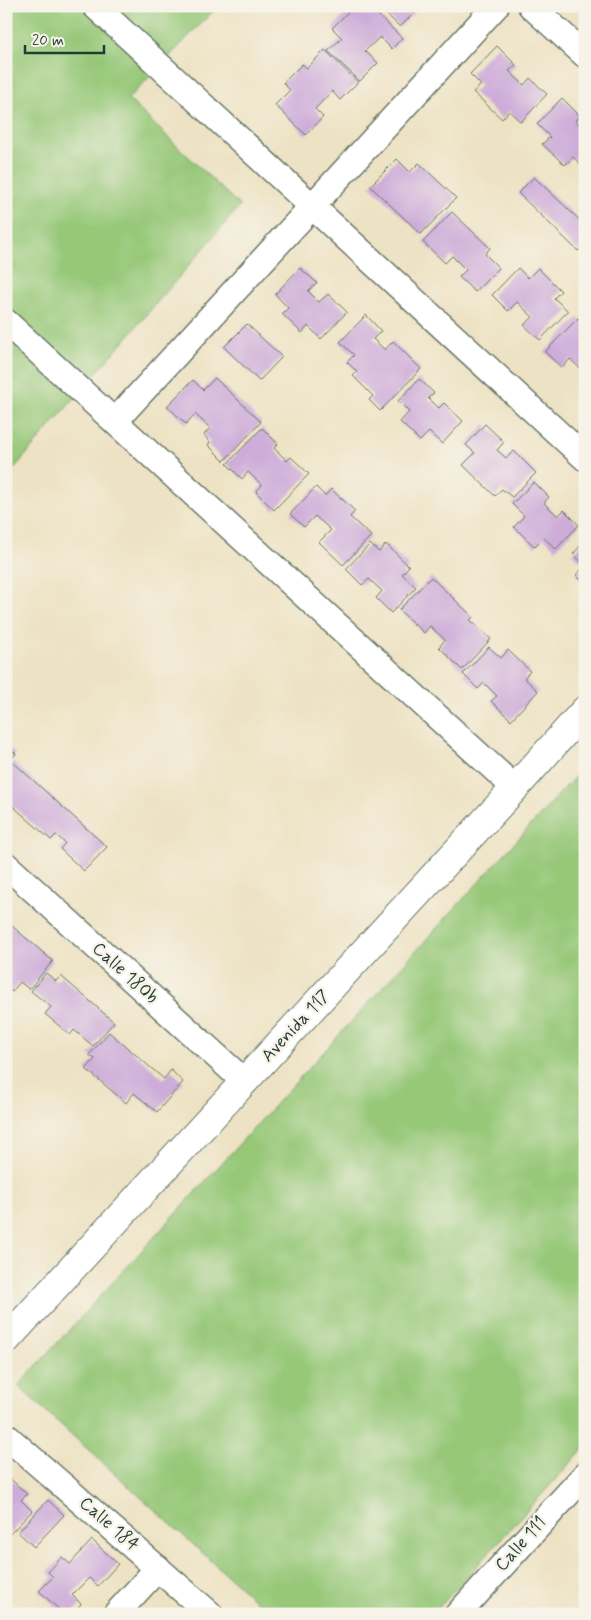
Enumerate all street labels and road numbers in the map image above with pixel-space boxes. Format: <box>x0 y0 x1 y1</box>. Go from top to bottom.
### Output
street label: Calle 180b <box>87 937 163 1009</box>
street label: Avenida 117 <box>256 984 336 1068</box>
street label: Calle 184 <box>74 1491 144 1557</box>
street label: Calle 111 <box>490 1511 552 1577</box>

